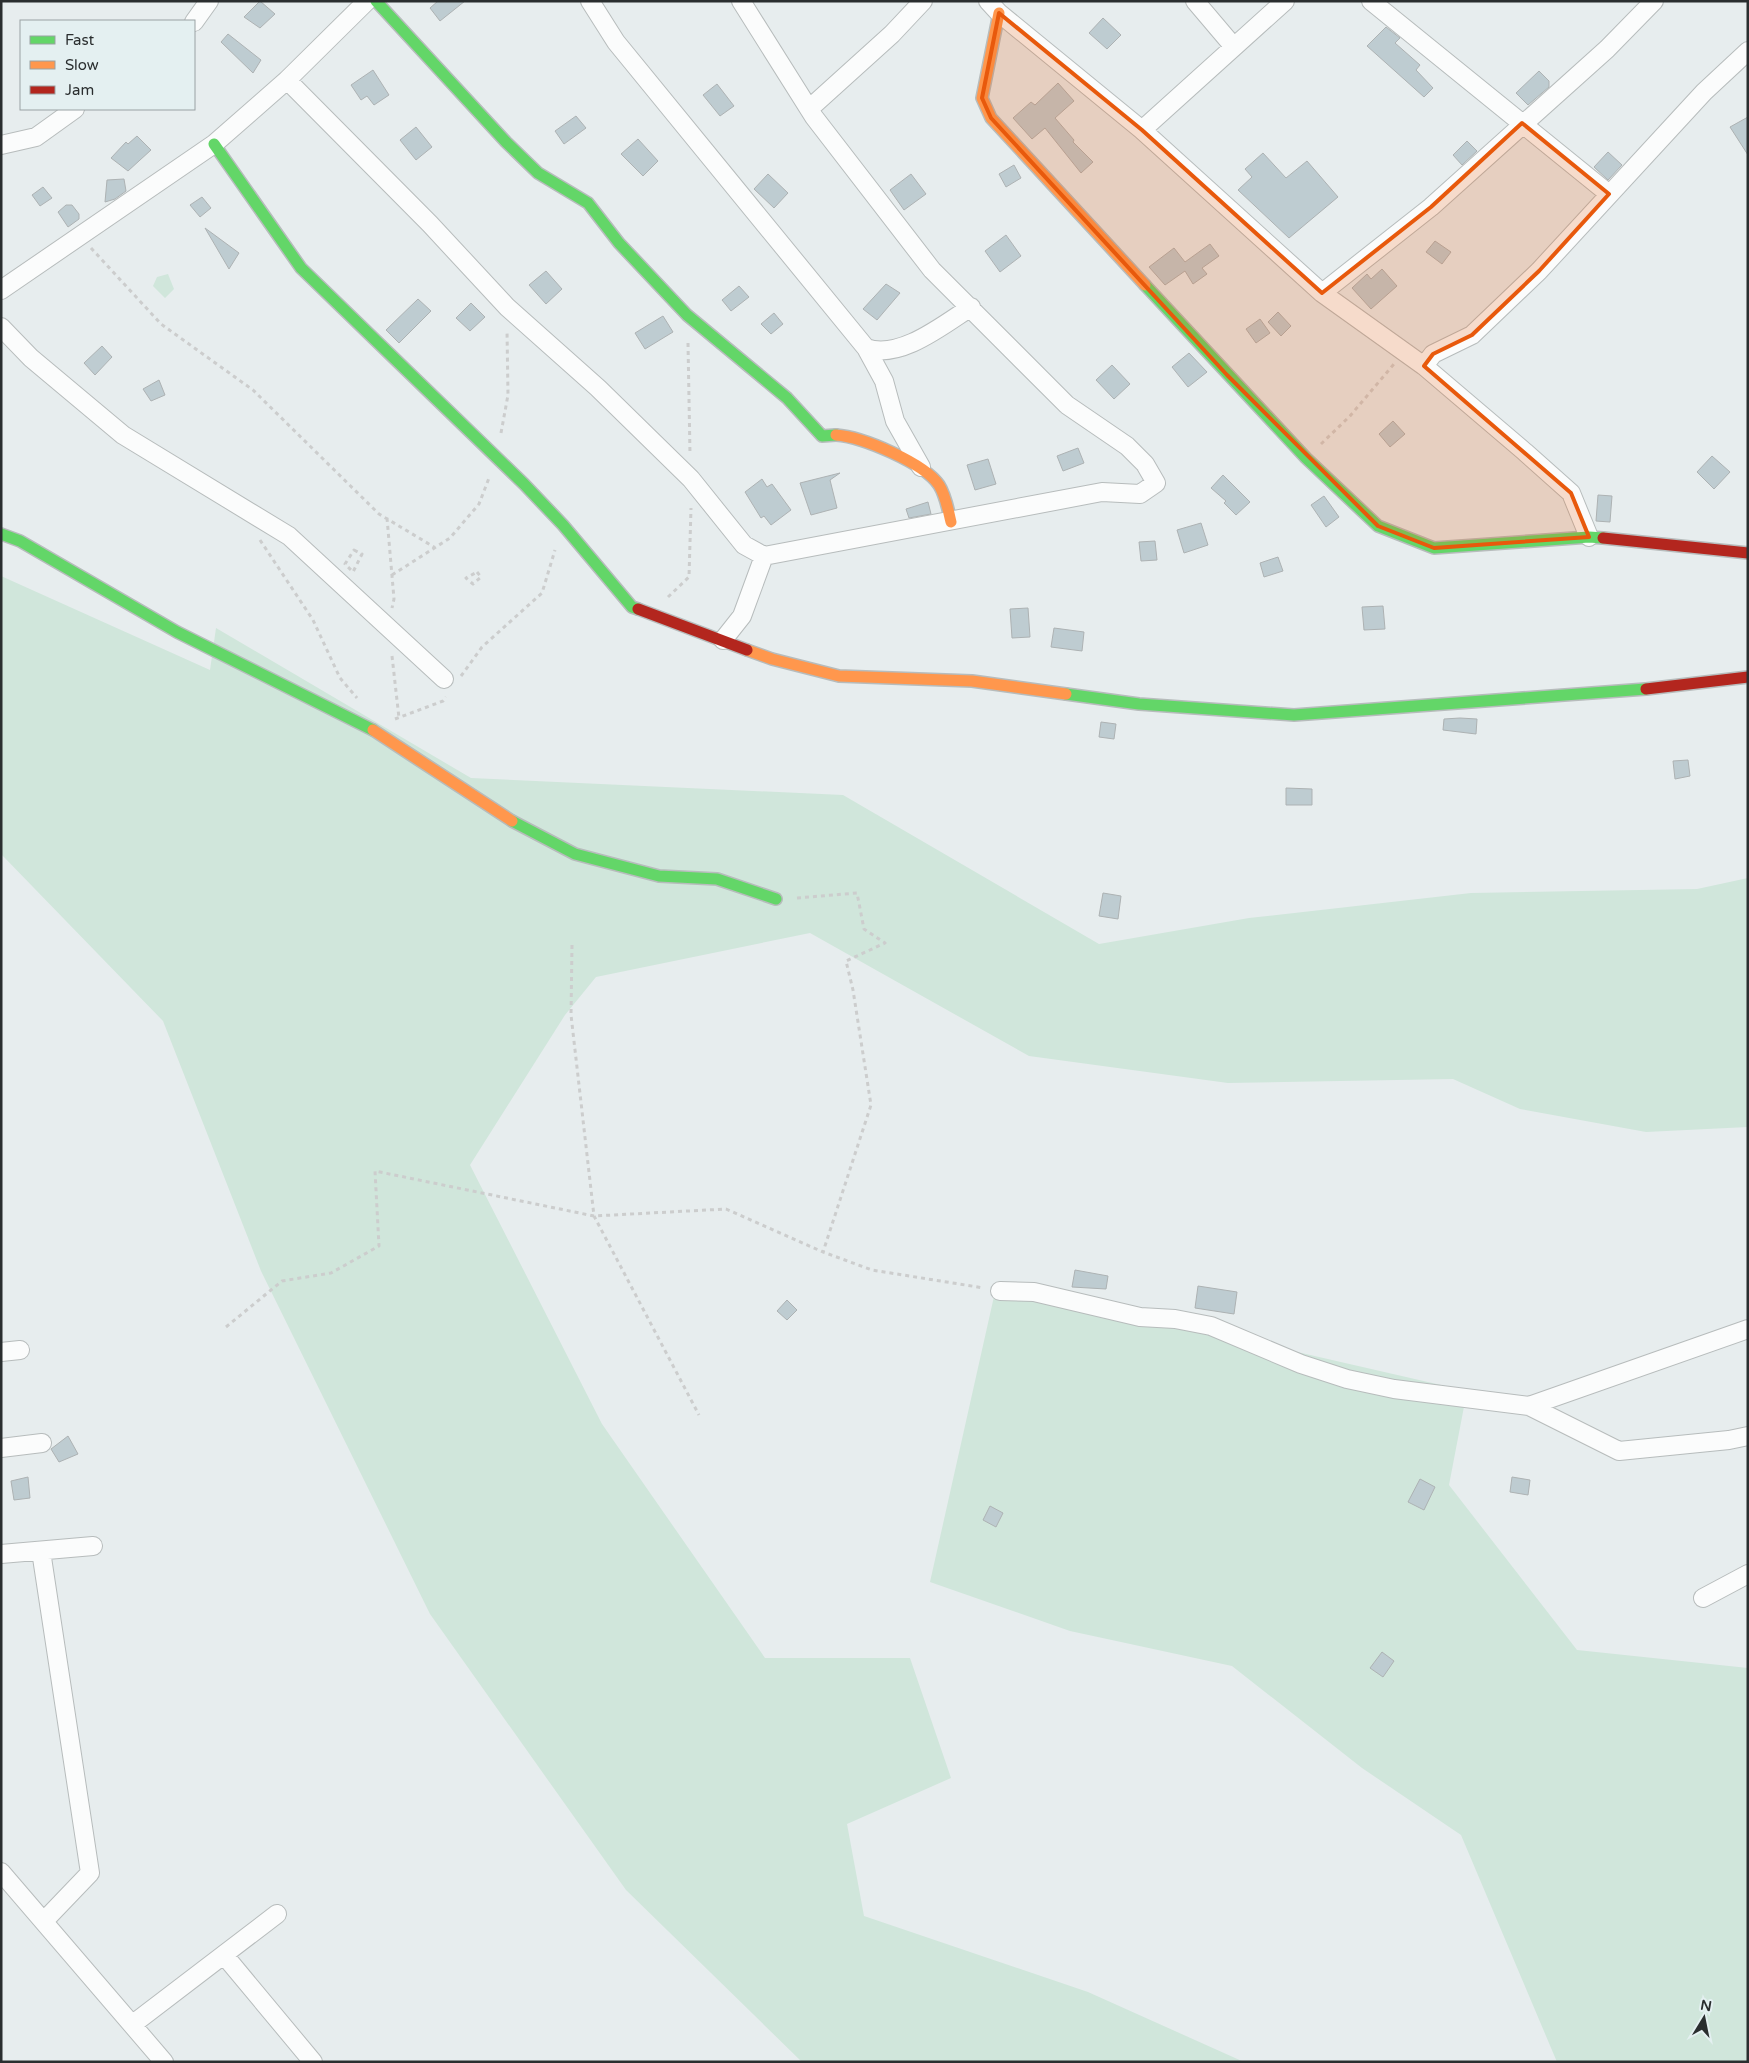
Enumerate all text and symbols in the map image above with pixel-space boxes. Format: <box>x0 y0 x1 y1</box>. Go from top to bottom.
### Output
legend <box>20 20 195 110</box>
text: Fast <box>65 31 95 49</box>
text: Slow <box>65 56 99 74</box>
text: Jam <box>65 81 94 99</box>
north arrow <box>1679 1993 1729 2043</box>
text: N <box>1699 1996 1713 2015</box>

